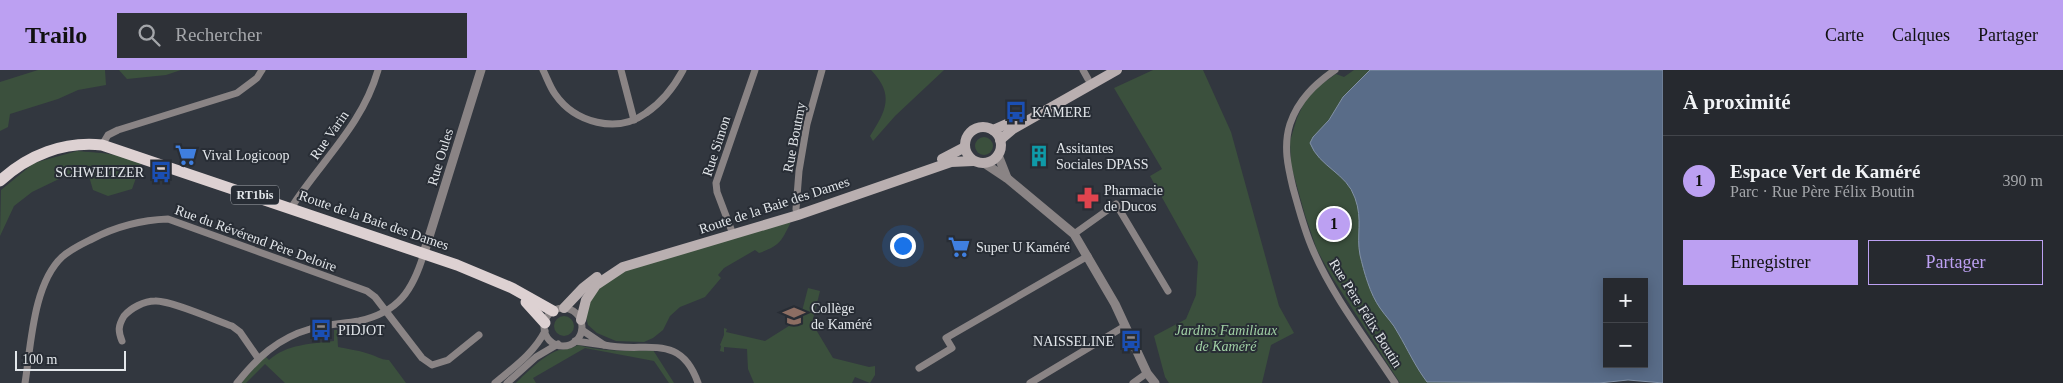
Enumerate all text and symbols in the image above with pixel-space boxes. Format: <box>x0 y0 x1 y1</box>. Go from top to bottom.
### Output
search box <box>117 13 467 58</box>
icon: search <box>135 21 163 49</box>
text: Trailo <box>25 22 87 48</box>
text: Rechercher <box>175 24 262 45</box>
text: Carte <box>1825 25 1864 45</box>
text: Calques <box>1892 25 1950 45</box>
text: Partager <box>1978 25 2038 45</box>
text: À proximité <box>1683 90 1791 114</box>
bus stop icon: KAMERE <box>1003 99 1029 125</box>
street label: Rue Boutmy <box>780 101 809 173</box>
place label: KAMERE <box>1032 105 1091 120</box>
street label: Rue Varin <box>307 108 352 163</box>
street label: Rue Simon <box>700 114 733 178</box>
street label: Rue Oules <box>425 127 456 187</box>
place label: Assitantes Sociales DPASS <box>1056 141 1148 172</box>
supermarket icon: Vival Logicoop <box>173 142 199 168</box>
building icon: Assitantes Sociales DPASS <box>1026 143 1052 169</box>
place label: Vival Logicoop <box>202 148 289 163</box>
bus stop icon: SCHWEITZER <box>148 159 174 185</box>
text: Espace Vert de Kaméré <box>1730 161 1920 182</box>
place label: SCHWEITZER <box>55 165 145 180</box>
text: 1 <box>1695 172 1703 189</box>
text: 390 m <box>2003 172 2043 189</box>
street label: Route de la Baie des Dames <box>697 174 851 237</box>
place label: Pharmacie de Ducos <box>1104 183 1163 214</box>
text: Parc · Rue Père Félix Boutin <box>1730 183 1914 200</box>
pharmacy icon: Pharmacie de Ducos <box>1075 185 1101 211</box>
road number: RT1bis <box>231 186 279 204</box>
street label: Route de la Baie des Dames <box>297 188 451 253</box>
street label: Rue du Révérend Père Deloire <box>173 202 339 275</box>
pin: 1 <box>1318 205 1350 243</box>
your location <box>890 233 916 259</box>
supermarket icon: Super U Kaméré <box>946 234 972 260</box>
place label: Super U Kaméré <box>976 240 1070 255</box>
button: Enregistrer <box>1683 240 1858 285</box>
button: Partager <box>1868 240 2043 285</box>
street label: Rue Père Félix Boutin <box>1326 256 1405 370</box>
map controls <box>1603 278 1648 368</box>
button: + <box>1603 278 1648 323</box>
place label: Collège de Kaméré <box>811 301 872 332</box>
school or university icon: Collège de Kaméré <box>781 303 807 329</box>
bus stop icon: PIDJOT <box>308 317 334 343</box>
place label: PIDJOT <box>338 323 385 338</box>
park label: Jardins Familiaux de Kaméré <box>1175 323 1278 354</box>
button: − <box>1603 323 1648 368</box>
bus stop icon: NAISSELINE <box>1118 328 1144 354</box>
place label: NAISSELINE <box>1033 334 1114 349</box>
scale bar <box>15 348 126 371</box>
text: 100 m <box>22 352 57 367</box>

